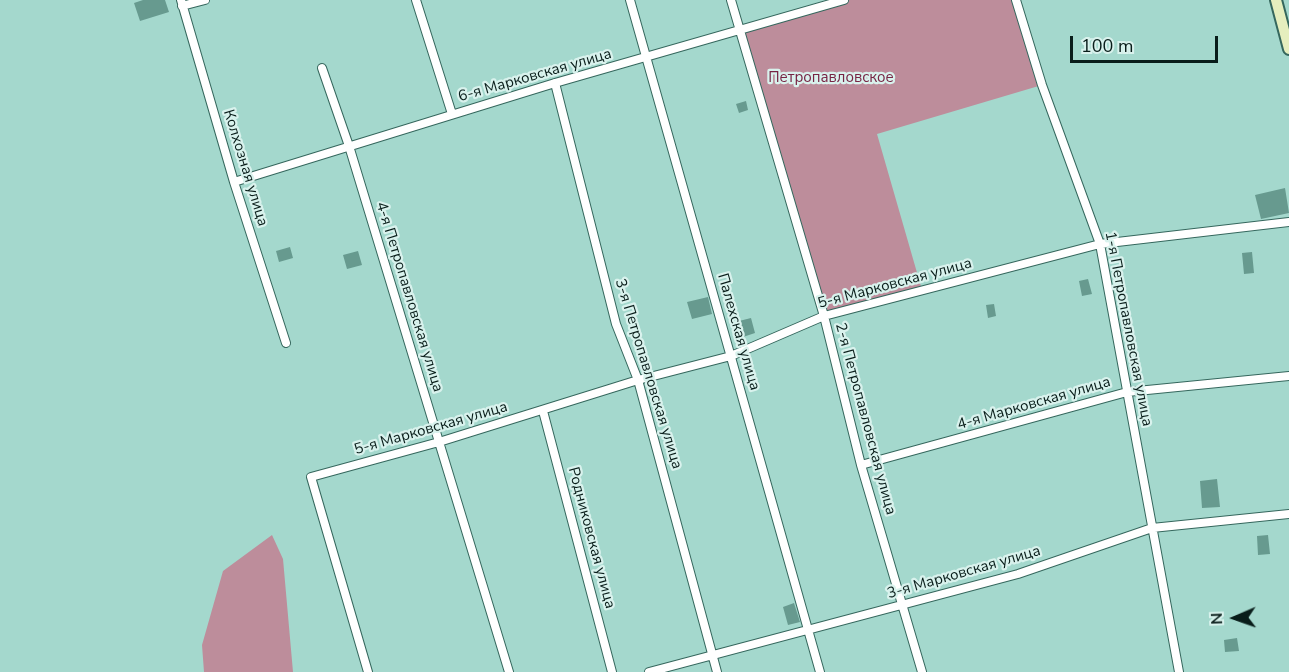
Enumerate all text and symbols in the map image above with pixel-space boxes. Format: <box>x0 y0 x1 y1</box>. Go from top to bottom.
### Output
scale bar <box>1073 24 1222 62</box>
text: 100 m <box>1081 34 1133 58</box>
street label: 6-я Марковская улица <box>456 45 614 107</box>
park label: Петропавловское <box>768 69 894 87</box>
street label: Колхозная улица <box>219 108 271 228</box>
street label: 4-я Петропавловская улица <box>371 200 447 394</box>
street label: 1-я Петропавловская улица <box>1100 230 1156 428</box>
street label: 5-я Марковская улица <box>816 255 974 313</box>
street label: Палехская улица <box>713 271 763 393</box>
street label: 3-я Петропавловская улица <box>610 277 686 471</box>
street label: 2-я Петропавловская улица <box>831 321 899 517</box>
street label: 4-я Марковская улица <box>955 373 1113 435</box>
street label: 5-я Марковская улица <box>352 398 510 460</box>
street label: Родниковская улица <box>563 465 619 611</box>
street label: 3-я Марковская улица <box>885 542 1043 604</box>
north arrow <box>1205 588 1265 648</box>
text: N <box>1206 612 1228 625</box>

